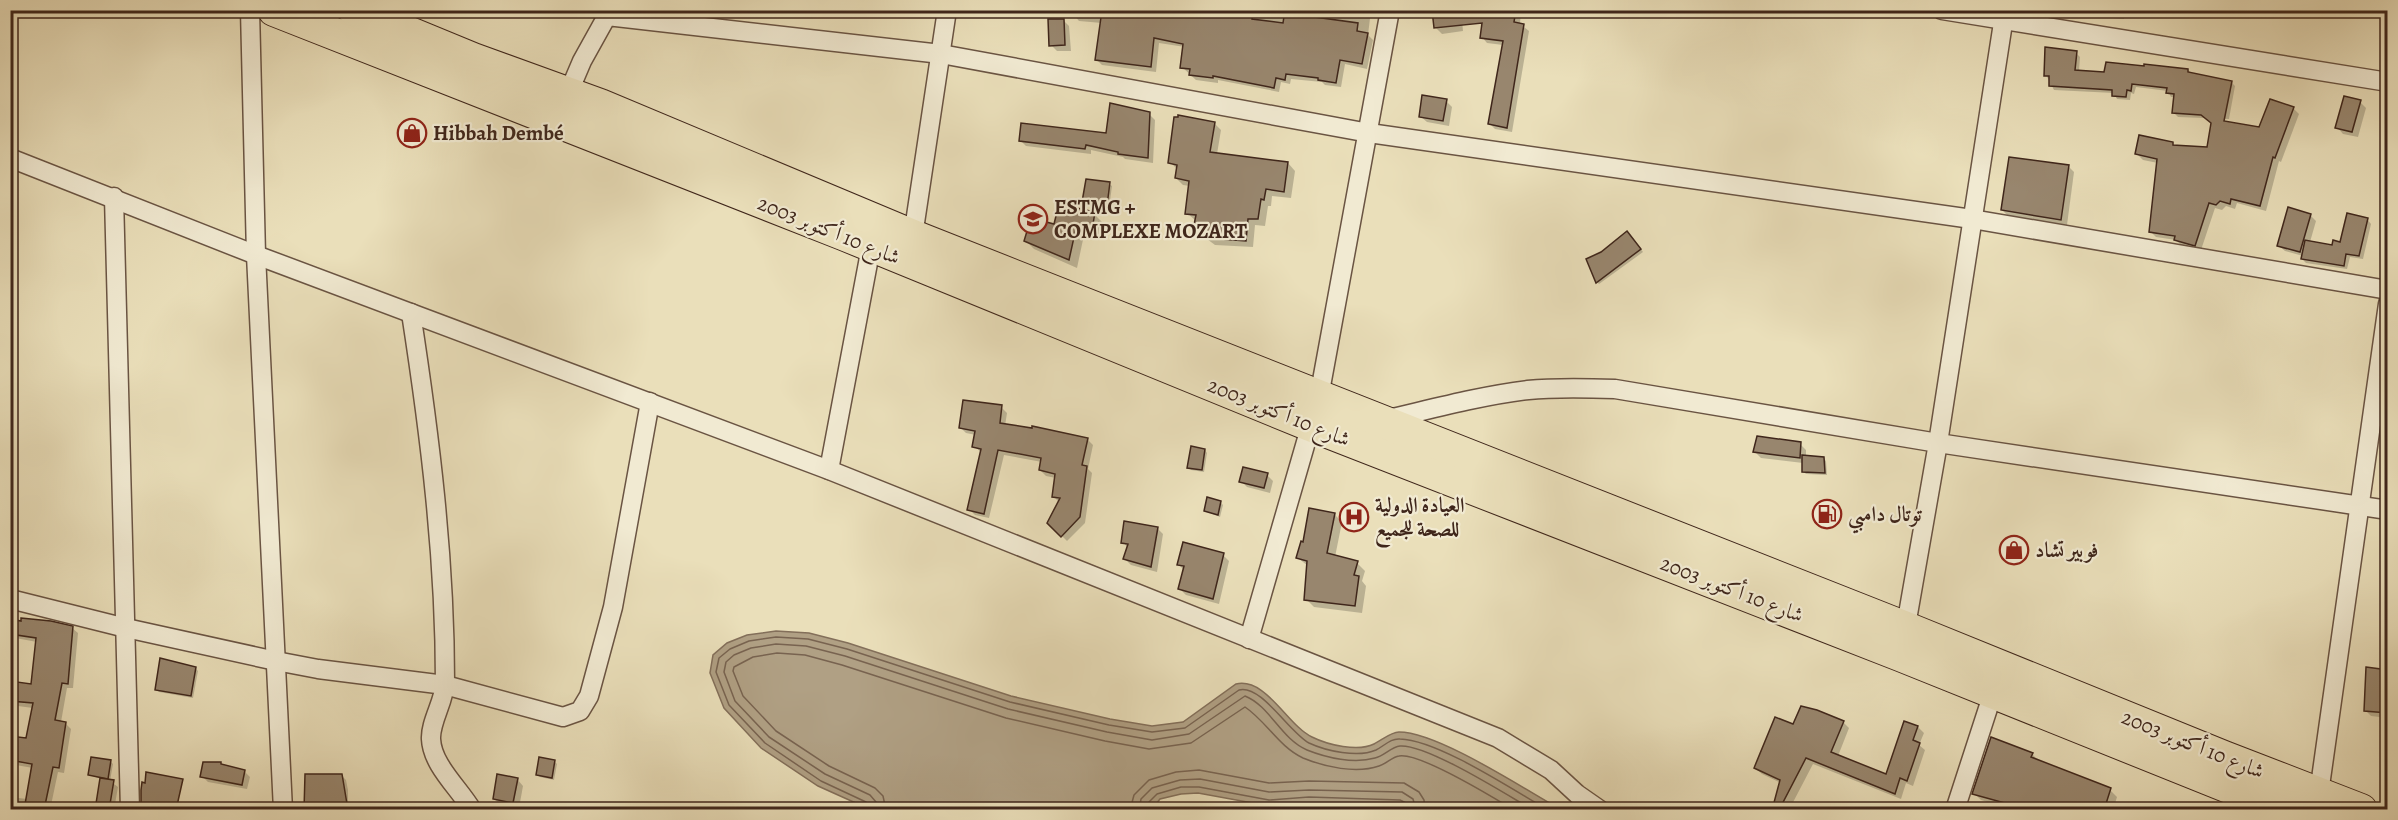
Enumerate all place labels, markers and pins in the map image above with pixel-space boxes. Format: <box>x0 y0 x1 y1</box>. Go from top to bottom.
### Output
shop icon: Hibbah Dembé <box>396 117 428 149</box>
place label: Hibbah Dembé <box>433 119 564 147</box>
place label: ESTMG + COMPLEXE MOZART <box>1054 193 1247 245</box>
school or university icon: ESTMG + COMPLEXE MOZART <box>1017 203 1049 235</box>
place label: العيادة الدولية للصحة للجميع <box>1375 491 1465 548</box>
fuel station icon: توتال دامبي <box>1811 498 1843 530</box>
place label: توتال دامبي <box>1848 500 1923 534</box>
hospital icon: العيادة الدولية للصحة للجميع <box>1338 501 1370 533</box>
shop icon: فوبير تشاد <box>1998 534 2030 566</box>
place label: فوبير تشاد <box>2035 536 2099 564</box>

